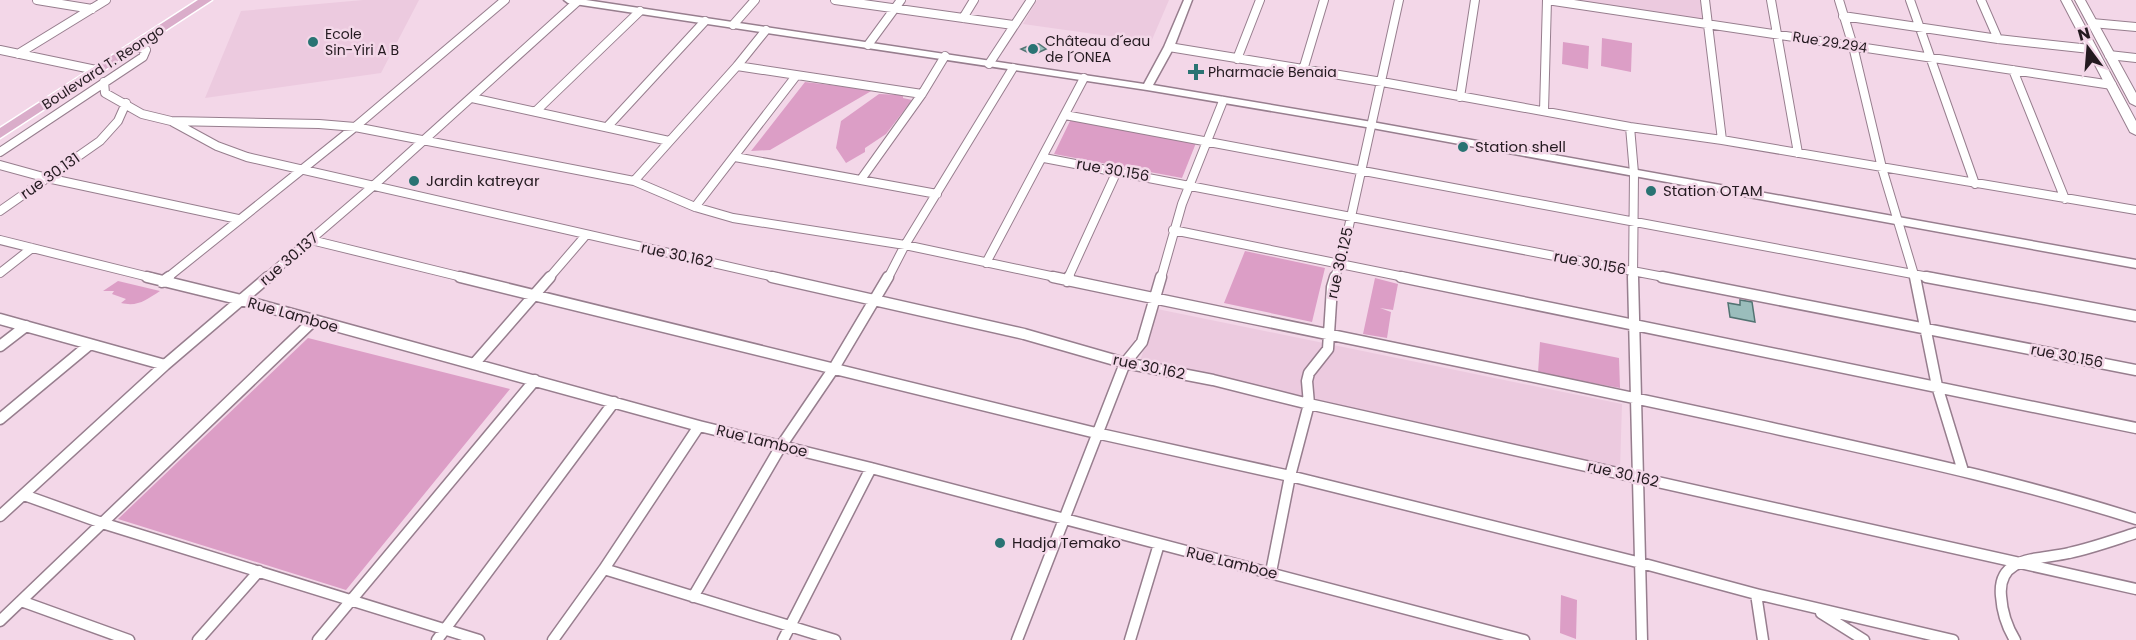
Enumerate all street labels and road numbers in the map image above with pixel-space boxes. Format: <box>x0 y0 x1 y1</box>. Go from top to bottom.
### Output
street label: Boulevard T. Reongo <box>38 20 168 114</box>
street label: Rue 29.294 <box>1791 26 1869 58</box>
street label: rue 30.131 <box>16 147 84 204</box>
street label: rue 30.156 <box>1075 153 1151 186</box>
street label: rue 30.125 <box>1321 225 1358 301</box>
street label: rue 30.137 <box>255 227 323 290</box>
street label: rue 30.162 <box>639 237 715 272</box>
street label: rue 30.156 <box>1552 245 1628 280</box>
street label: Rue Lamboe <box>245 292 341 337</box>
street label: rue 30.156 <box>2029 338 2105 373</box>
street label: rue 30.162 <box>1111 349 1187 384</box>
street label: Rue Lamboe <box>714 419 810 462</box>
street label: rue 30.162 <box>1585 455 1661 492</box>
street label: Rue Lamboe <box>1184 541 1280 584</box>

